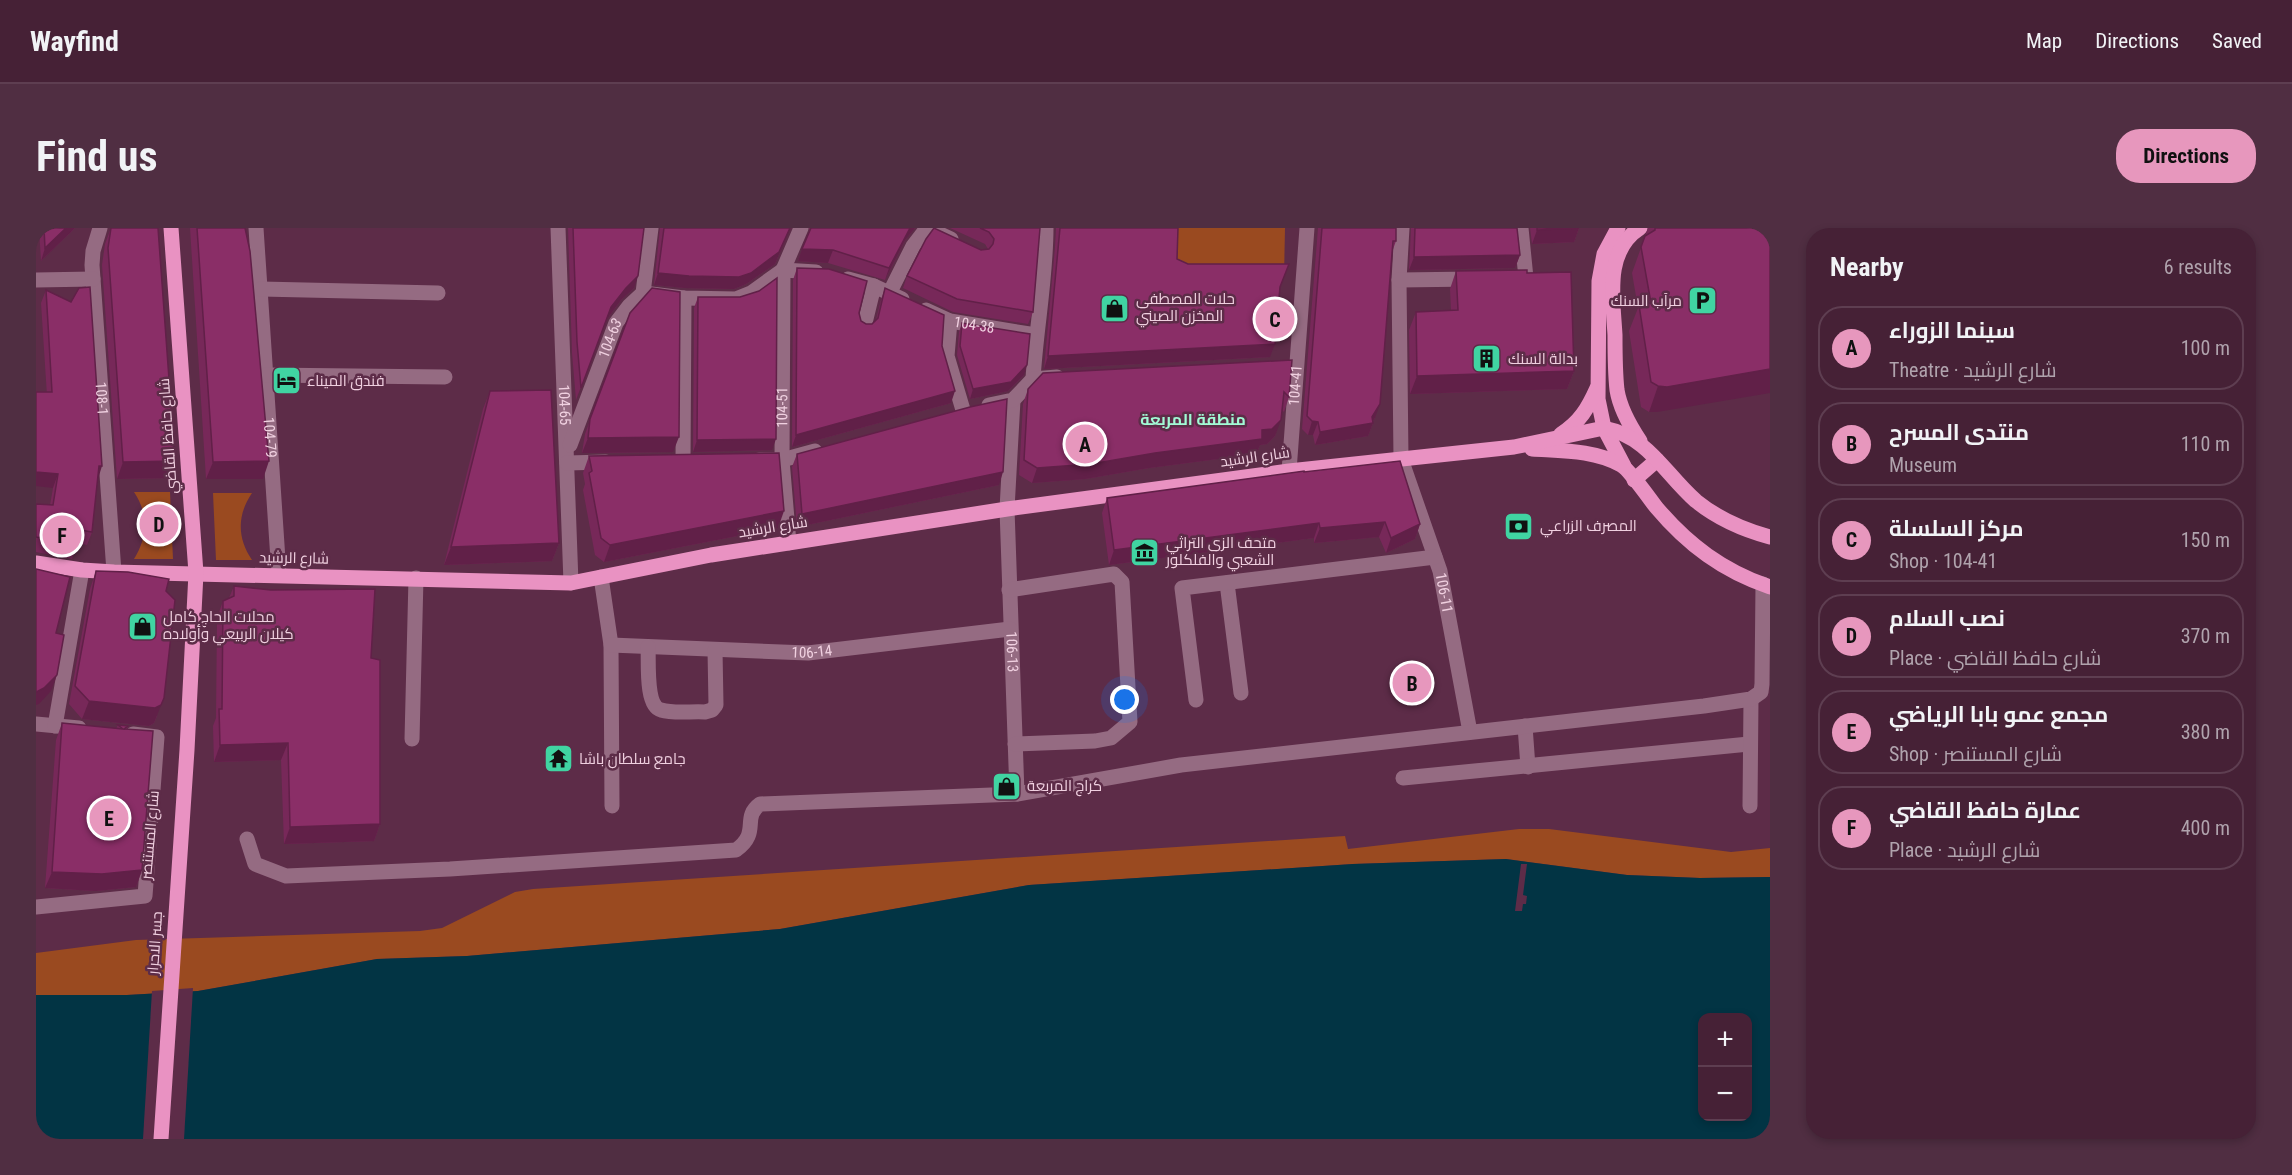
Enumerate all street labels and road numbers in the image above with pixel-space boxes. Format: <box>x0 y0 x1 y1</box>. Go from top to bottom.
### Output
street label: 104-38 <box>953 313 996 337</box>
street label: 104-63 <box>595 314 626 361</box>
street label: 104-41 <box>1285 364 1306 406</box>
street label: شارع حافظ القاضي <box>155 377 184 494</box>
street label: 108-1 <box>91 381 112 416</box>
street label: 104-65 <box>555 384 574 426</box>
street label: 104-51 <box>773 387 791 428</box>
street label: 104-79 <box>260 417 280 458</box>
street label: شارع الرشيد <box>1219 443 1291 473</box>
street label: شارع الرشيد <box>737 513 809 543</box>
street label: شارع الرشيد <box>259 548 329 570</box>
street label: 106-11 <box>1432 571 1457 615</box>
street label: 106-13 <box>1002 631 1022 672</box>
street label: 106-14 <box>791 641 833 662</box>
street label: شارع المستنصر <box>137 790 165 881</box>
street label: جسر الاحرار <box>144 911 166 976</box>

